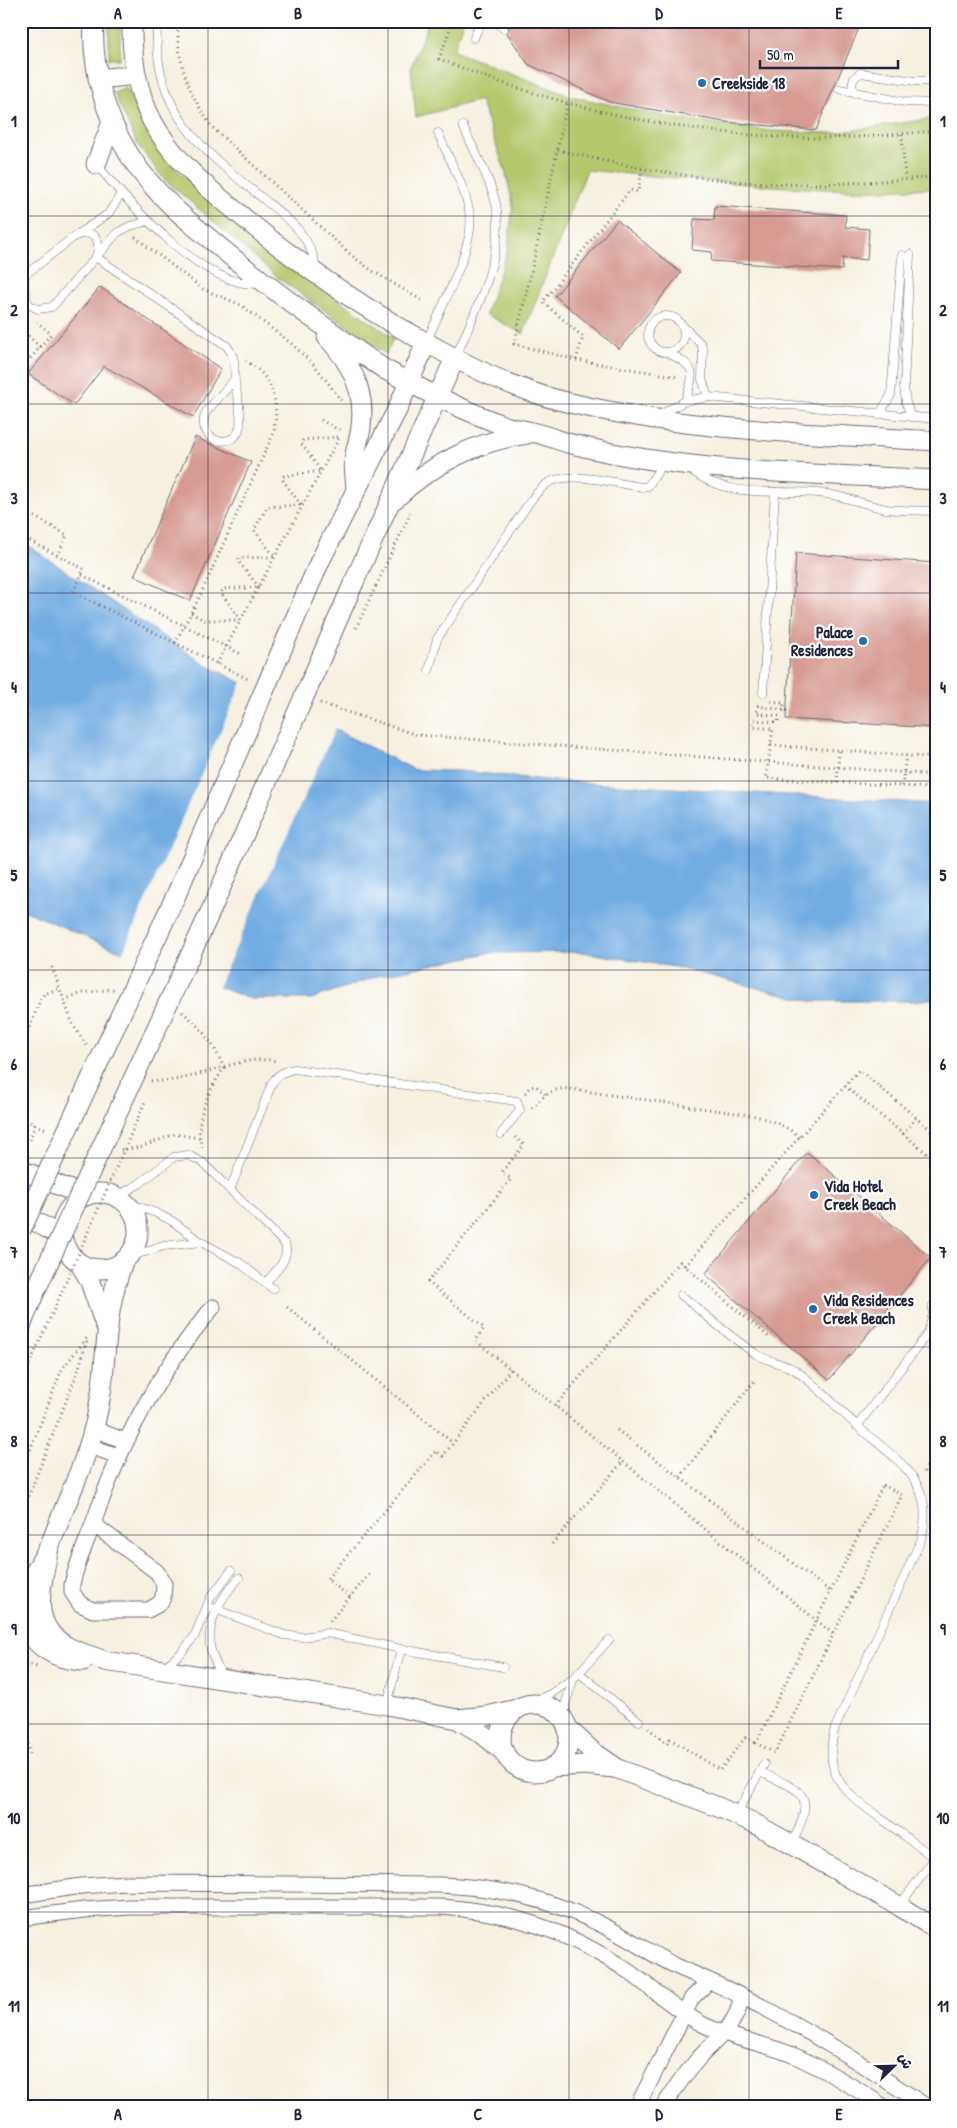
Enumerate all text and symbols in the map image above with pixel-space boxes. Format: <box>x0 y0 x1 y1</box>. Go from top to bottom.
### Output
text: A <box>114 2 122 24</box>
text: B <box>294 2 302 24</box>
text: C <box>474 2 483 24</box>
text: D <box>655 2 663 24</box>
text: E <box>835 2 843 24</box>
scale bar <box>760 38 897 70</box>
text: 50 m <box>767 44 794 65</box>
place label: Creekside 18 <box>712 72 785 94</box>
marker: Creekside 18 <box>696 77 708 89</box>
text: 1 <box>11 110 17 132</box>
text: 1 <box>940 110 946 132</box>
text: 2 <box>10 299 18 321</box>
text: 2 <box>939 299 947 321</box>
text: 3 <box>10 487 18 509</box>
text: 3 <box>939 487 947 509</box>
place label: Palace Residences <box>791 621 854 661</box>
marker: Palace Residences <box>857 635 869 647</box>
text: 4 <box>11 676 17 698</box>
text: 4 <box>940 676 946 698</box>
text: 5 <box>11 864 18 886</box>
text: 5 <box>940 864 947 886</box>
text: 6 <box>11 1053 18 1075</box>
text: 6 <box>940 1053 947 1075</box>
place label: Vida Hotel Creek Beach <box>824 1175 896 1215</box>
marker: Vida Hotel Creek Beach <box>808 1189 820 1201</box>
text: 7 <box>9 1241 18 1263</box>
text: 7 <box>938 1241 947 1263</box>
place label: Vida Residences Creek Beach <box>823 1289 915 1329</box>
marker: Vida Residences Creek Beach <box>807 1303 819 1315</box>
text: 8 <box>11 1430 18 1452</box>
text: 8 <box>940 1430 947 1452</box>
text: 9 <box>11 1618 17 1640</box>
text: 9 <box>940 1618 946 1640</box>
text: 10 <box>8 1807 20 1829</box>
text: 10 <box>937 1807 949 1829</box>
text: 11 <box>8 1995 20 2017</box>
text: 11 <box>937 1995 949 2017</box>
north arrow <box>870 2040 920 2090</box>
text: ش <box>895 2050 918 2072</box>
text: A <box>114 2103 122 2125</box>
text: B <box>294 2103 302 2125</box>
text: C <box>474 2103 483 2125</box>
text: D <box>655 2103 663 2125</box>
text: E <box>835 2103 843 2125</box>

